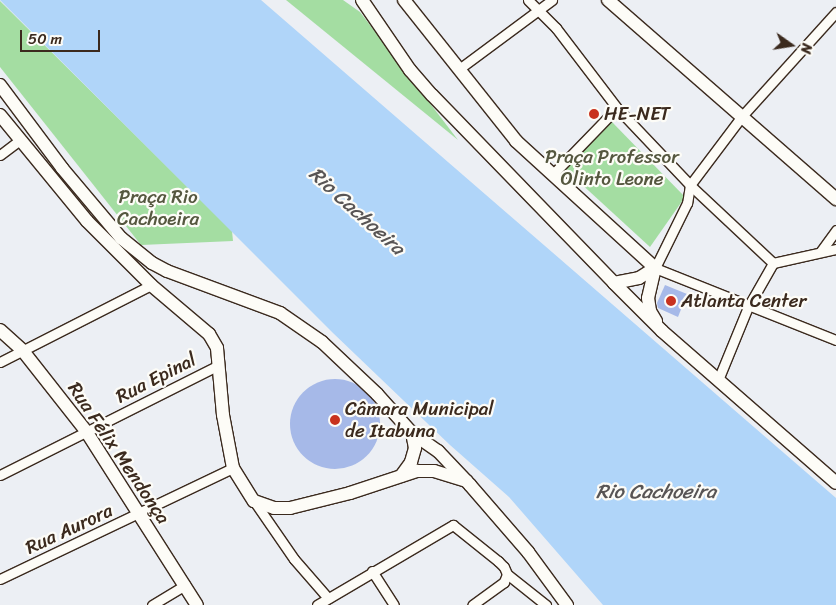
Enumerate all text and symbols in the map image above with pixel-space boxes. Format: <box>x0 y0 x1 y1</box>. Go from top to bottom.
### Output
scale bar <box>22 20 102 52</box>
north arrow <box>766 20 816 70</box>
text: 50 m <box>28 26 62 52</box>
text: N <box>793 41 819 56</box>
place label: HE-NET <box>604 103 670 125</box>
marker: HE-NET <box>588 108 600 120</box>
park label: Praça Professor Olinto Leone <box>545 146 679 190</box>
water label: Rio Cachoeira <box>305 162 409 260</box>
park label: Praça Rio Cachoeira <box>117 186 199 230</box>
place label: Atlanta Center <box>681 290 808 312</box>
marker: Atlanta Center <box>665 295 677 307</box>
street label: Rua Epinal <box>112 348 200 408</box>
street label: Rua Félix Mendonça <box>63 378 175 528</box>
place label: Câmara Municipal de Itabuna <box>345 398 494 442</box>
marker: Câmara Municipal de Itabuna <box>329 414 341 426</box>
water label: Rio Cachoeira <box>596 479 716 503</box>
street label: Rua Aurora <box>22 499 116 559</box>

